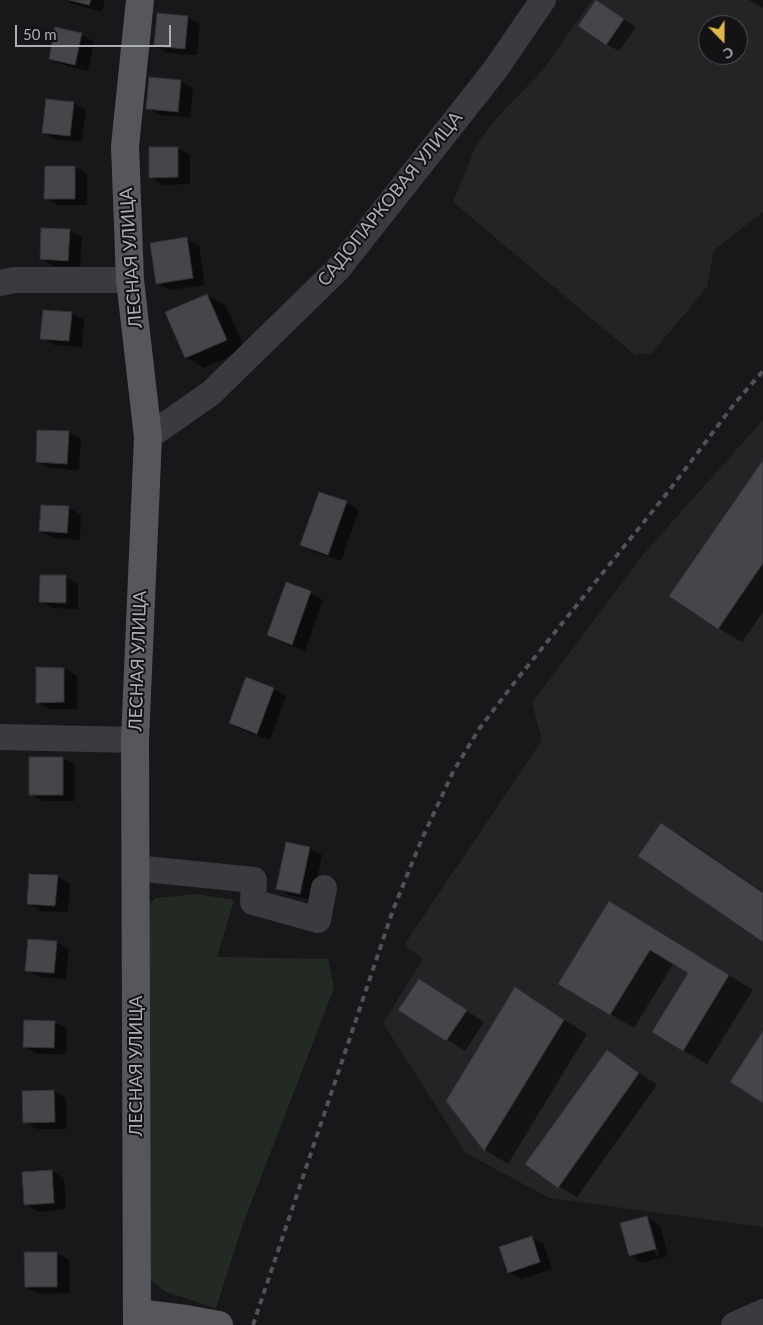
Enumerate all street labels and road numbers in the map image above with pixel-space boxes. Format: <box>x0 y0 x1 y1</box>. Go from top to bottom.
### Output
street label: САДОПАРКОВАЯ УЛИЦА <box>313 107 467 291</box>
street label: ЛЕСНАЯ УЛИЦА <box>115 187 147 329</box>
street label: ЛЕСНАЯ УЛИЦА <box>125 590 151 732</box>
street label: ЛЕСНАЯ УЛИЦА <box>125 996 147 1136</box>

